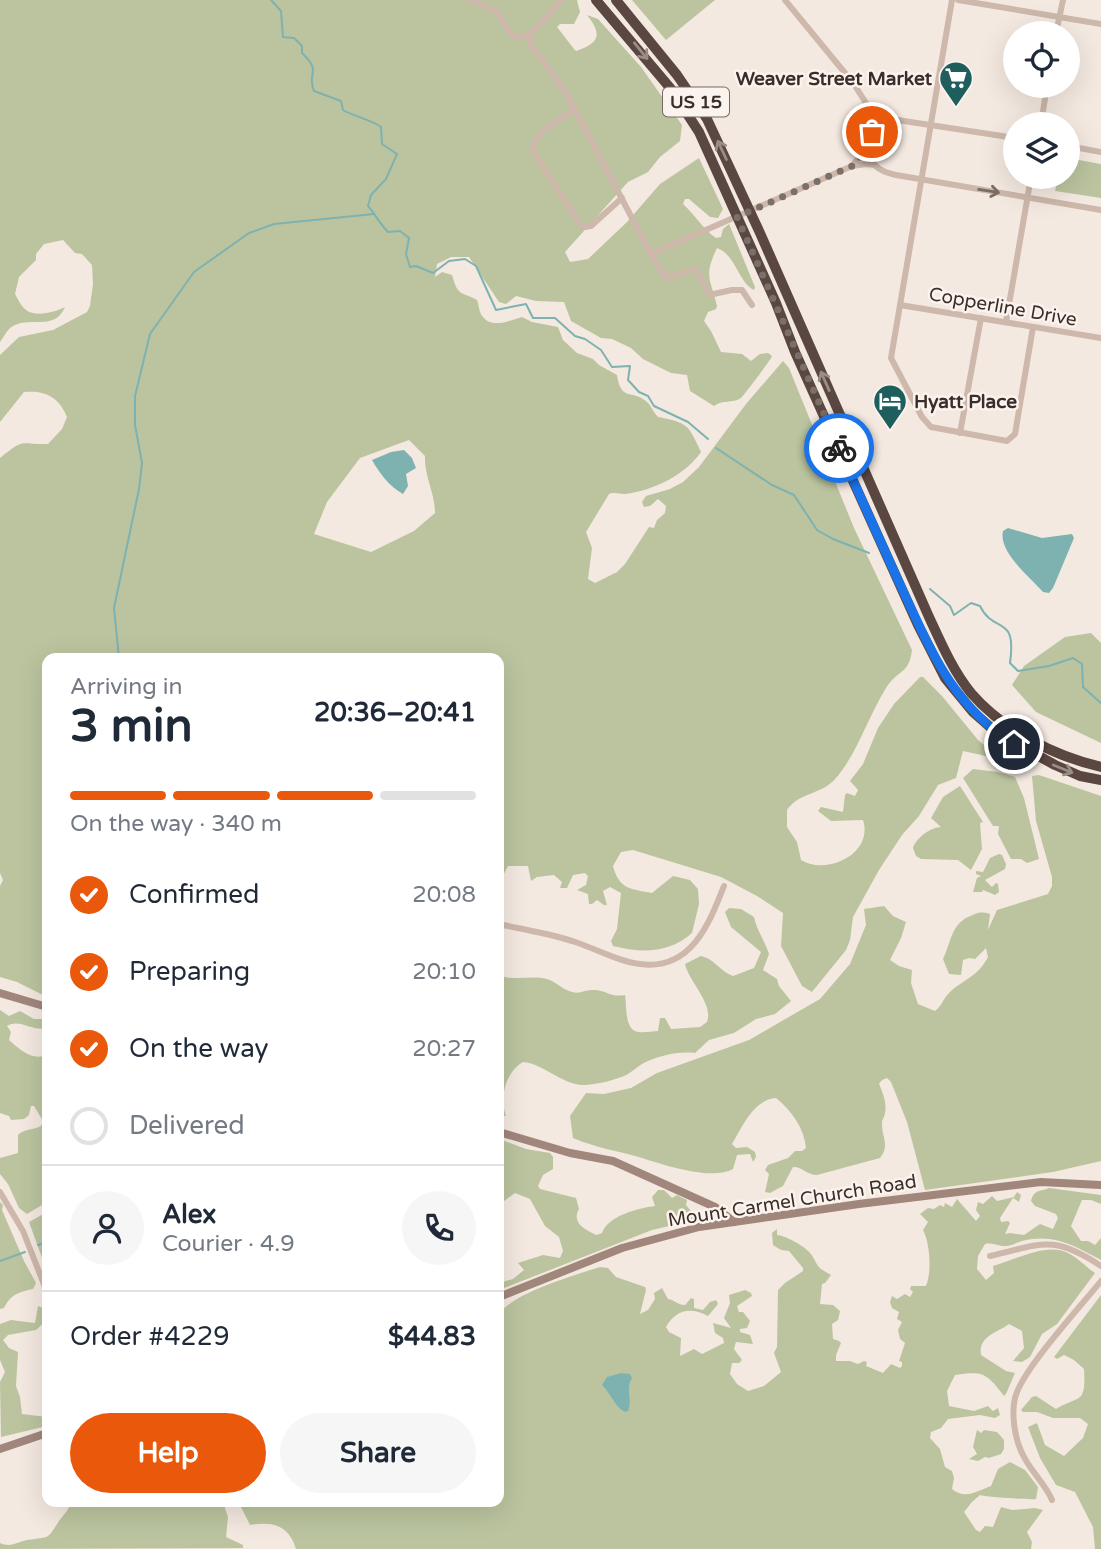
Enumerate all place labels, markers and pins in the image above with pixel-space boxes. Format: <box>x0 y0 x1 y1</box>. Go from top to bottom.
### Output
supermarket icon: Weaver Street Market <box>937 59 975 108</box>
place label: Weaver Street Market <box>736 68 933 90</box>
pin <box>842 102 902 162</box>
hotel icon: Hyatt Place <box>871 382 909 431</box>
place label: Hyatt Place <box>914 391 1017 414</box>
pin <box>984 714 1044 774</box>

